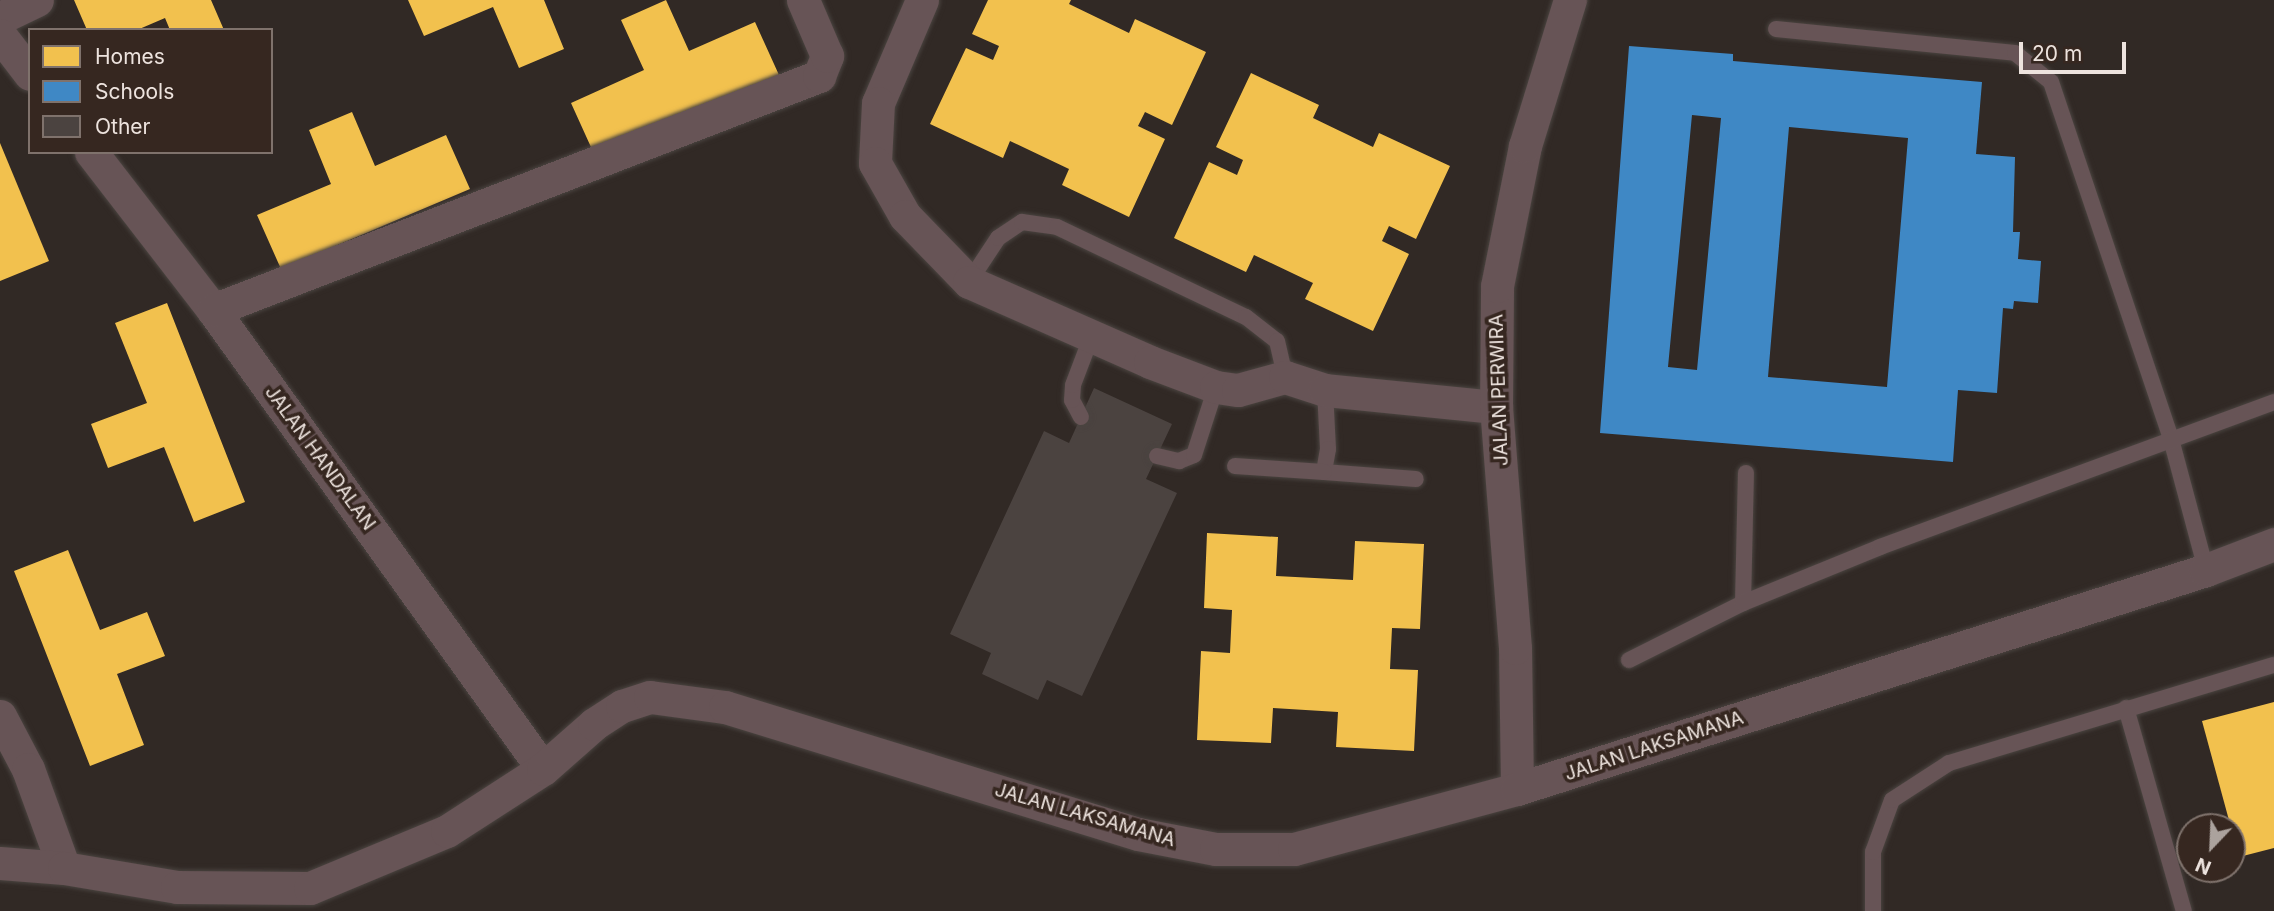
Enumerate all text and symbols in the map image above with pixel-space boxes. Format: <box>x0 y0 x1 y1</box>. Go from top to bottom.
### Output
legend <box>28 28 273 154</box>
scale bar <box>2022 28 2129 72</box>
text: 20 m <box>2032 41 2082 66</box>
text: Homes <box>95 44 165 69</box>
text: Schools <box>95 79 174 104</box>
text: Other <box>95 114 151 139</box>
street label: JALAN PERWIRA <box>1485 314 1513 466</box>
street label: JALAN HANDALAN <box>260 381 380 535</box>
street label: JALAN LAKSAMANA <box>1562 706 1746 786</box>
street label: JALAN LAKSAMANA <box>992 778 1178 852</box>
north arrow <box>2176 813 2246 883</box>
text: N <box>2192 853 2215 879</box>

